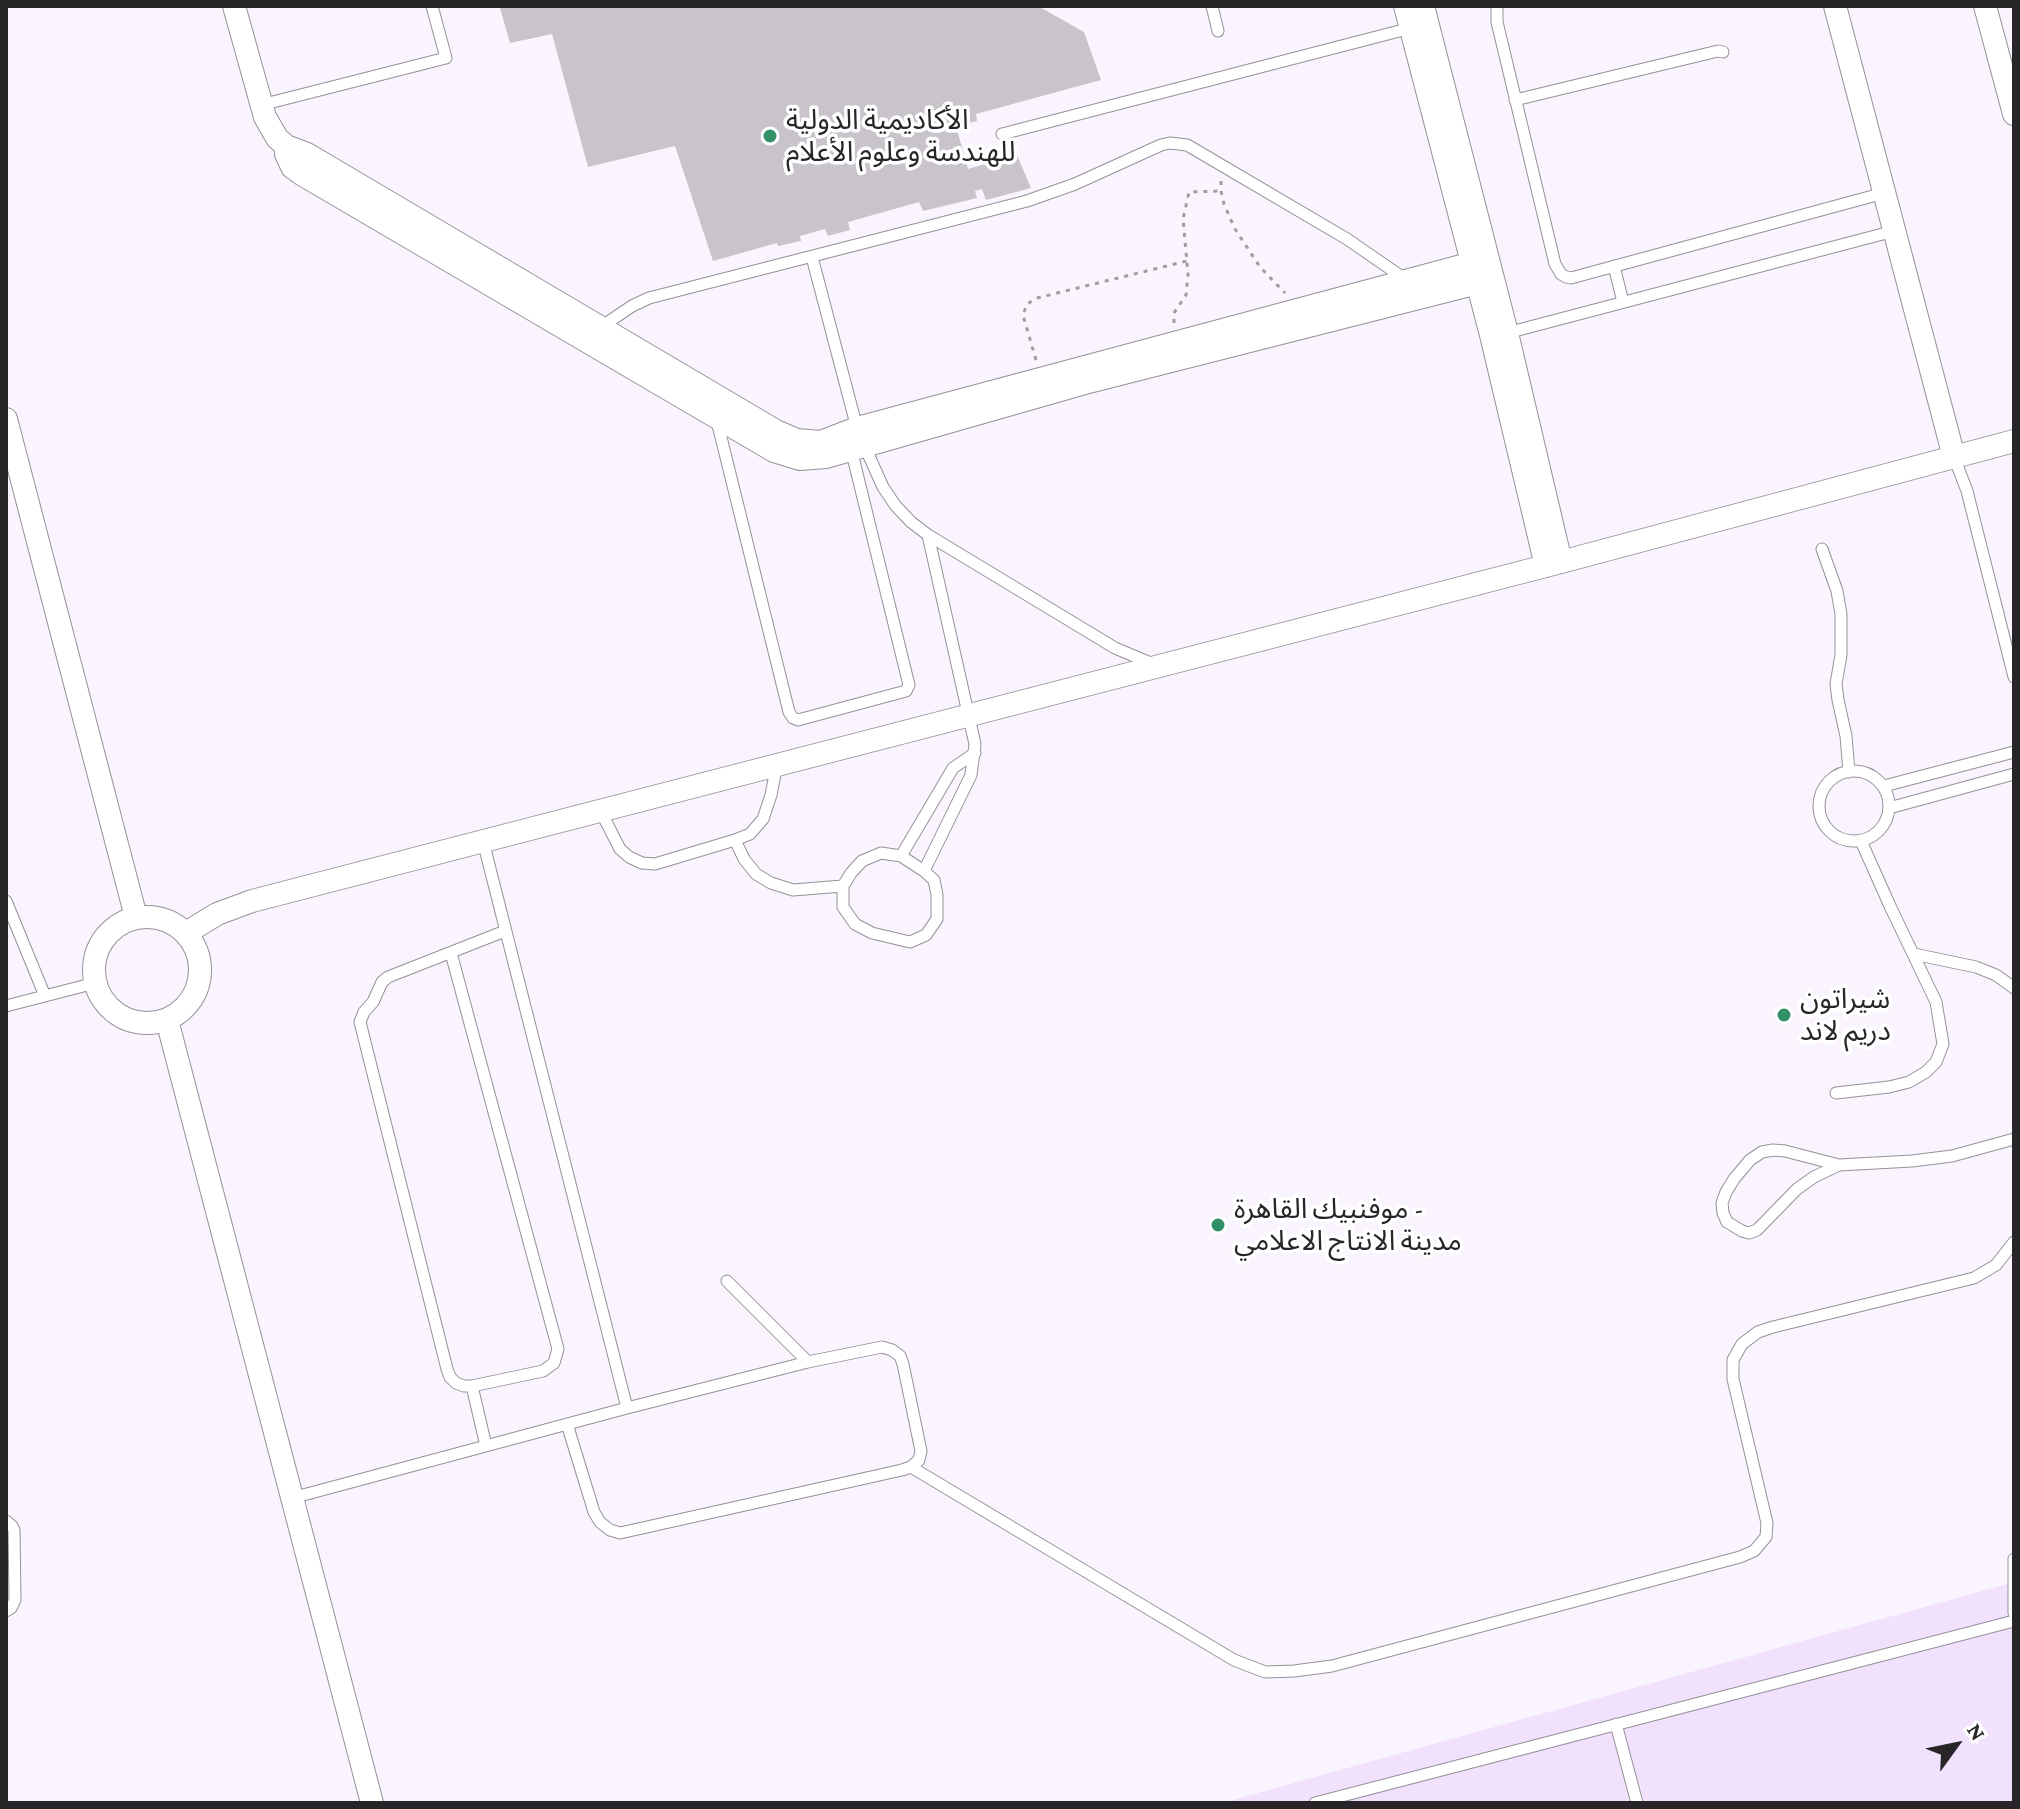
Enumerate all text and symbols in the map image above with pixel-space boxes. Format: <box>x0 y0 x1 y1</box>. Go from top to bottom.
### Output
place label: الأكاديمية الدولية للهندسة وعلوم الأعلام <box>786 103 1016 169</box>
marker: الأكاديمية الدولية للهندسة وعلوم الأعلام <box>761 127 779 145</box>
place label: شيراتون دريم لاند <box>1800 982 1891 1048</box>
marker: شيراتون دريم لاند <box>1775 1006 1793 1024</box>
place label: موفنبيك القاهرة - مدينة الانتاج الاعلامي <box>1234 1192 1462 1258</box>
marker: موفنبيك القاهرة - مدينة الانتاج الاعلامي <box>1209 1216 1227 1234</box>
north arrow <box>1916 1705 1996 1785</box>
text: N <box>1962 1719 1991 1745</box>

